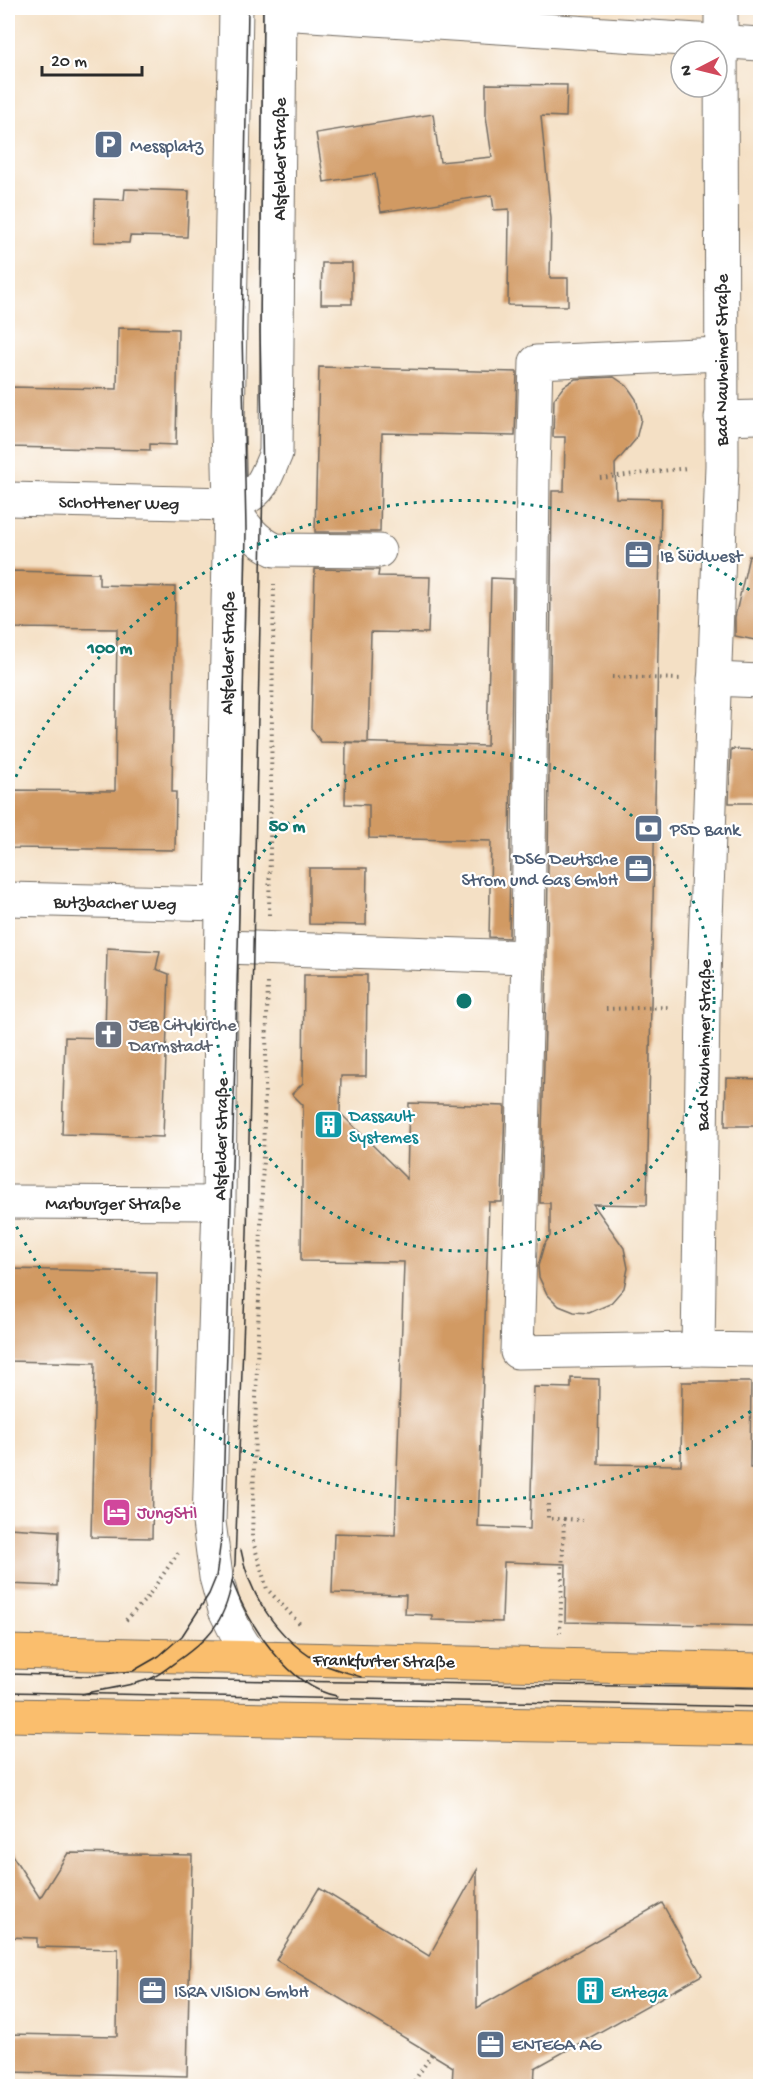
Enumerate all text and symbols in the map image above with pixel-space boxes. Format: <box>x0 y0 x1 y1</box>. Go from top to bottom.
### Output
scale bar <box>42 39 142 77</box>
north arrow <box>669 39 729 99</box>
text: 20 m <box>51 52 87 73</box>
text: N <box>677 64 698 77</box>
street label: Alsfelder Straße <box>271 97 292 220</box>
parking icon: Messplatz <box>93 129 125 161</box>
place label: Messplatz <box>130 137 204 158</box>
street label: Bad Nauheimer Straße <box>713 273 734 447</box>
street label: Schottener Weg <box>58 493 180 516</box>
office icon: IB Südwest <box>623 539 655 571</box>
place label: IB Südwest <box>660 547 744 568</box>
street label: Alsfelder Straße <box>218 591 241 715</box>
text: 100 m <box>87 639 133 660</box>
bank icon: PSD Bank <box>633 813 665 845</box>
text: 50 m <box>269 817 306 838</box>
place label: PSD Bank <box>669 821 742 842</box>
place label: DSG Deutsche Strom und Gas GmbH <box>462 850 619 892</box>
office icon: DSG Deutsche Strom und Gas GmbH <box>623 852 655 884</box>
street label: Butzbacher Weg <box>52 893 177 916</box>
street label: Bad Nauheimer Straße <box>693 958 718 1132</box>
centre of rings <box>454 991 474 1011</box>
place label: JEB Citykirche Darmstadt <box>128 1016 237 1058</box>
church icon: JEB Citykirche Darmstadt <box>92 1018 124 1050</box>
street label: Alsfelder Straße <box>211 1077 234 1201</box>
place label: Dassault Systemes <box>348 1107 420 1149</box>
building icon: Dassault Systemes <box>312 1109 344 1141</box>
street label: Marburger Straße <box>45 1195 182 1216</box>
hotel icon: JungStil <box>100 1496 132 1528</box>
place label: JungStil <box>137 1504 197 1525</box>
street label: Frankfurter Straße <box>312 1651 456 1674</box>
office icon: ISRA VISION GmbH <box>137 1975 169 2007</box>
building icon: Entega <box>574 1975 606 2007</box>
place label: ISRA VISION GmbH <box>174 1983 309 2004</box>
place label: Entega <box>611 1983 669 2004</box>
office icon: ENTEGA AG <box>475 2028 507 2060</box>
place label: ENTEGA AG <box>512 2036 602 2057</box>

